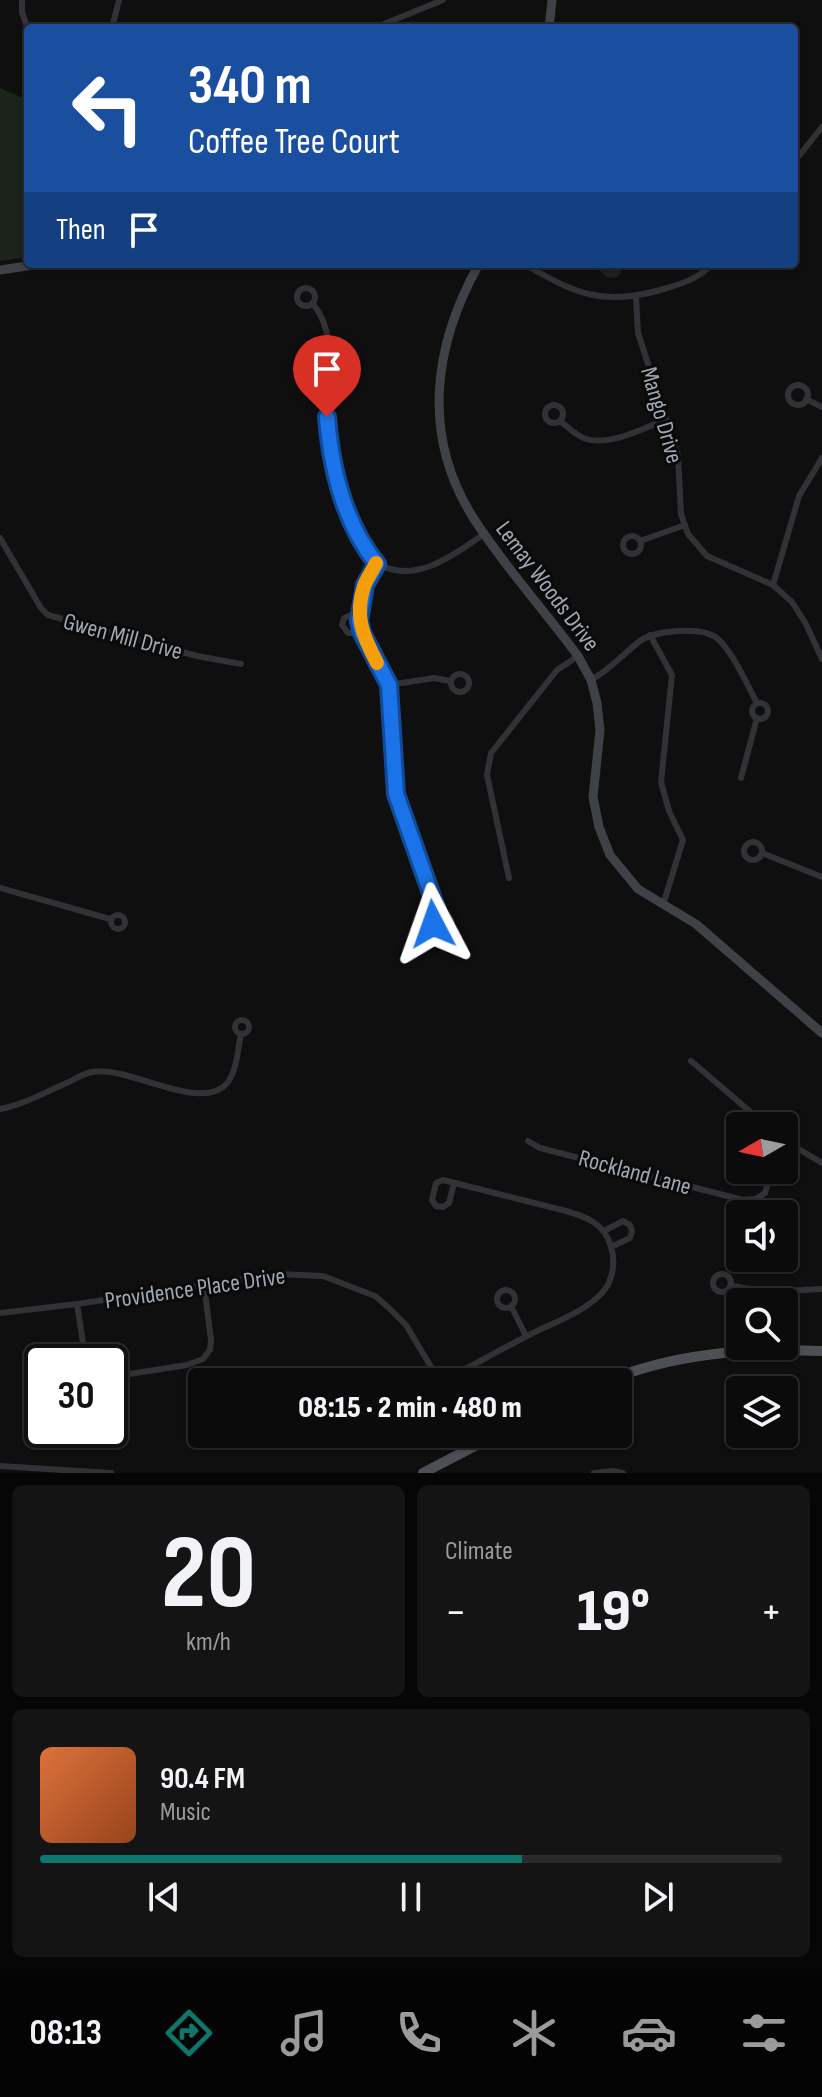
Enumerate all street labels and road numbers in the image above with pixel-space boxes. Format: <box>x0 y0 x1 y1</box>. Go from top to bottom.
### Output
street label: Mango Drive <box>634 364 689 467</box>
street label: Lemay Woods Drive <box>489 516 606 657</box>
street label: Gwen Mill Drive <box>60 607 186 666</box>
street label: Rockland Lane <box>575 1144 694 1201</box>
street label: Providence Place Drive <box>103 1261 287 1316</box>

